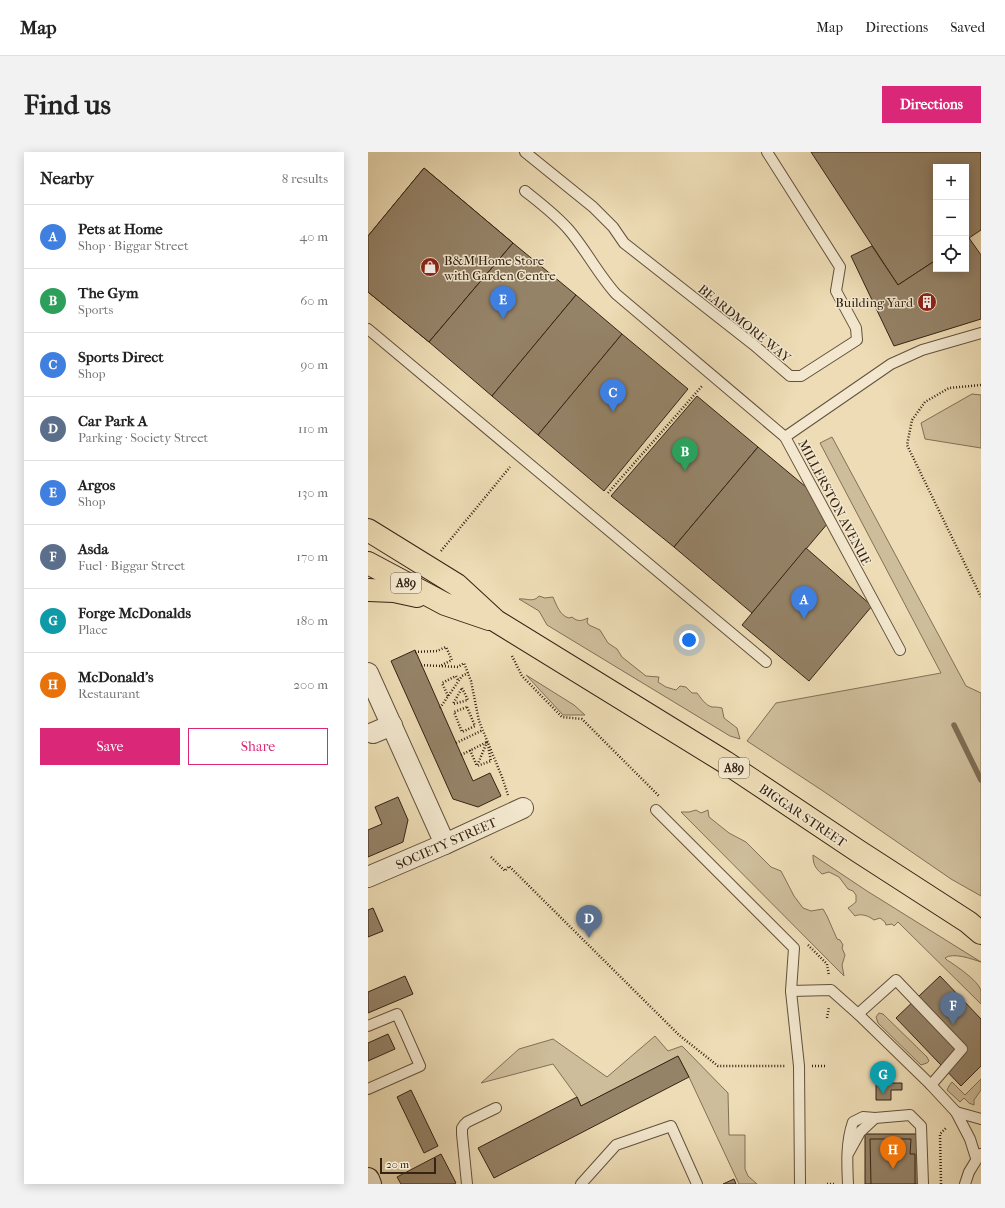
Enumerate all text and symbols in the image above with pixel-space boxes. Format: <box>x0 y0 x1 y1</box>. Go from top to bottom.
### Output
text: Map <box>20 17 56 39</box>
text: Map <box>816 19 843 36</box>
text: Directions <box>865 19 928 36</box>
text: Saved <box>950 19 985 36</box>
button: Directions <box>882 86 981 123</box>
text: Find us <box>24 88 111 121</box>
map controls <box>933 164 969 272</box>
button: + <box>933 164 969 200</box>
text: Nearby <box>40 168 94 188</box>
text: 8 results <box>282 171 328 186</box>
button: − <box>933 200 969 236</box>
text: Pets at Home <box>78 220 163 238</box>
text: A <box>49 229 57 244</box>
text: 40 m <box>300 229 328 244</box>
button: locate <box>933 236 969 272</box>
text: Shop · Biggar Street <box>78 238 189 253</box>
place label: B&M Home Store with Garden Centre <box>443 253 556 283</box>
shop icon: B&M Home Store with Garden Centre <box>419 256 441 278</box>
street label: BEARDMORE WAY <box>695 281 795 366</box>
text: The Gym <box>78 284 138 302</box>
pin: E <box>490 286 516 319</box>
building icon: Building Yard <box>916 291 938 313</box>
text: B <box>49 293 57 308</box>
text: 60 m <box>300 293 328 308</box>
place label: Building Yard <box>835 295 914 310</box>
text: Sports <box>78 302 113 317</box>
text: Sports Direct <box>78 348 164 366</box>
text: C <box>49 357 57 372</box>
text: 90 m <box>300 357 328 372</box>
text: Shop <box>78 366 106 381</box>
pin: C <box>600 379 626 412</box>
text: Car Park A <box>78 412 147 430</box>
text: D <box>48 421 58 436</box>
text: 110 m <box>298 421 328 436</box>
text: Parking · Society Street <box>78 430 208 445</box>
street label: MILLERSTON AVENUE <box>795 437 874 568</box>
pin: B <box>672 438 698 471</box>
text: Argos <box>78 476 115 494</box>
text: E <box>49 485 57 500</box>
text: 130 m <box>297 485 328 500</box>
text: Shop <box>78 494 106 509</box>
text: Asda <box>78 540 108 558</box>
text: F <box>50 549 56 564</box>
text: 170 m <box>296 549 328 564</box>
text: Fuel · Biggar Street <box>78 558 185 573</box>
road number: A89 <box>391 573 421 593</box>
pin: A <box>791 586 817 619</box>
text: Forge McDonalds <box>78 604 191 622</box>
text: G <box>48 613 58 628</box>
text: 180 m <box>296 613 328 628</box>
text: Place <box>78 622 108 637</box>
your location <box>679 630 699 650</box>
text: McDonald's <box>78 668 154 686</box>
text: H <box>48 677 58 692</box>
text: 200 m <box>293 677 328 692</box>
text: Restaurant <box>78 686 140 701</box>
button: Save <box>40 728 180 765</box>
button: Share <box>188 728 328 765</box>
road number: A89 <box>719 758 749 778</box>
street label: BIGGAR STREET <box>756 781 849 850</box>
street label: SOCIETY STREET <box>393 814 499 872</box>
pin: D <box>576 905 602 938</box>
pin: F <box>940 992 966 1025</box>
pin: G <box>870 1061 896 1094</box>
pin: H <box>880 1136 906 1169</box>
scale bar <box>380 1156 436 1175</box>
text: 20 m <box>386 1158 409 1171</box>

